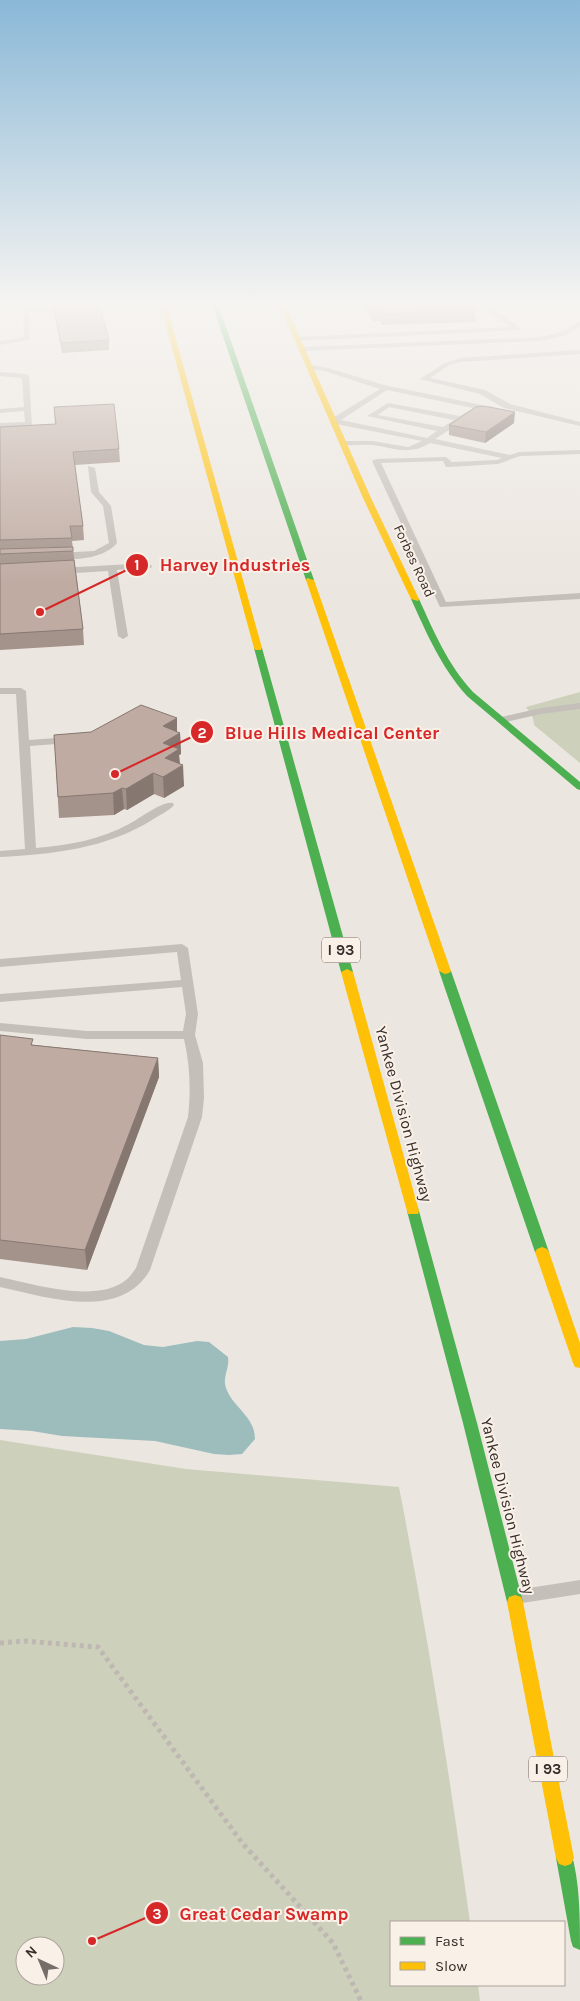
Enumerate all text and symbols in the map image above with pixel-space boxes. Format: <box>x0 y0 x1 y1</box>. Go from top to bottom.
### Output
street label: Forbes Road <box>390 522 438 600</box>
callout: Harvey Industries <box>124 548 320 581</box>
text: Harvey Industries <box>160 554 310 576</box>
text: 1 <box>134 556 140 574</box>
callout: Blue Hills Medical Center <box>190 716 449 749</box>
text: Blue Hills Medical Center <box>225 722 439 744</box>
text: 2 <box>197 724 207 742</box>
road number: I 93 <box>322 938 360 962</box>
street label: Yankee Division Highway <box>371 1024 437 1204</box>
street label: Yankee Division Highway <box>477 1416 539 1597</box>
road number: I 93 <box>529 1756 567 1782</box>
callout: Great Cedar Swamp <box>144 1897 358 1930</box>
text: Great Cedar Swamp <box>180 1903 348 1925</box>
text: 3 <box>152 1905 162 1923</box>
legend <box>390 1921 565 1986</box>
text: Fast <box>435 1932 465 1950</box>
north arrow <box>15 1936 65 1986</box>
text: N <box>22 1942 41 1962</box>
text: Slow <box>435 1957 467 1975</box>

